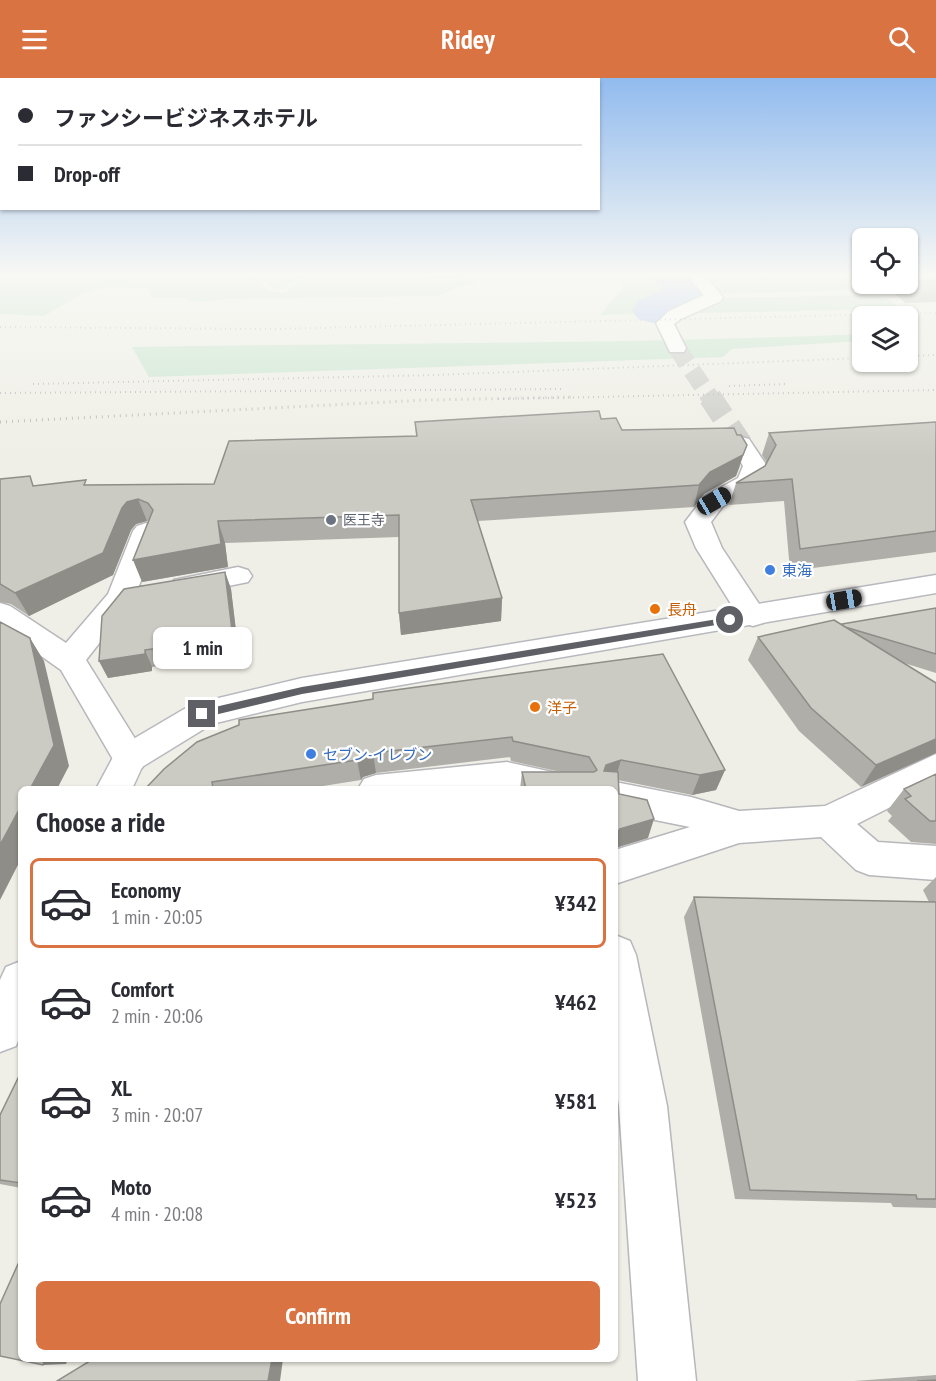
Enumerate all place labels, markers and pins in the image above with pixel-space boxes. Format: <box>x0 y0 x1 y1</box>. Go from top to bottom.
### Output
place label: 医王寺 <box>343 511 385 529</box>
marker: 医王寺 <box>324 513 338 527</box>
place label: 東海 <box>782 561 812 580</box>
marker: 東海 <box>763 563 777 577</box>
place label: 長舟 <box>667 600 697 619</box>
marker: 長舟 <box>648 602 662 616</box>
place label: 洋子 <box>547 698 577 717</box>
marker: 洋子 <box>528 700 542 714</box>
place label: セブン-イレブン <box>323 745 432 764</box>
marker: セブン-イレブン <box>304 747 318 761</box>

